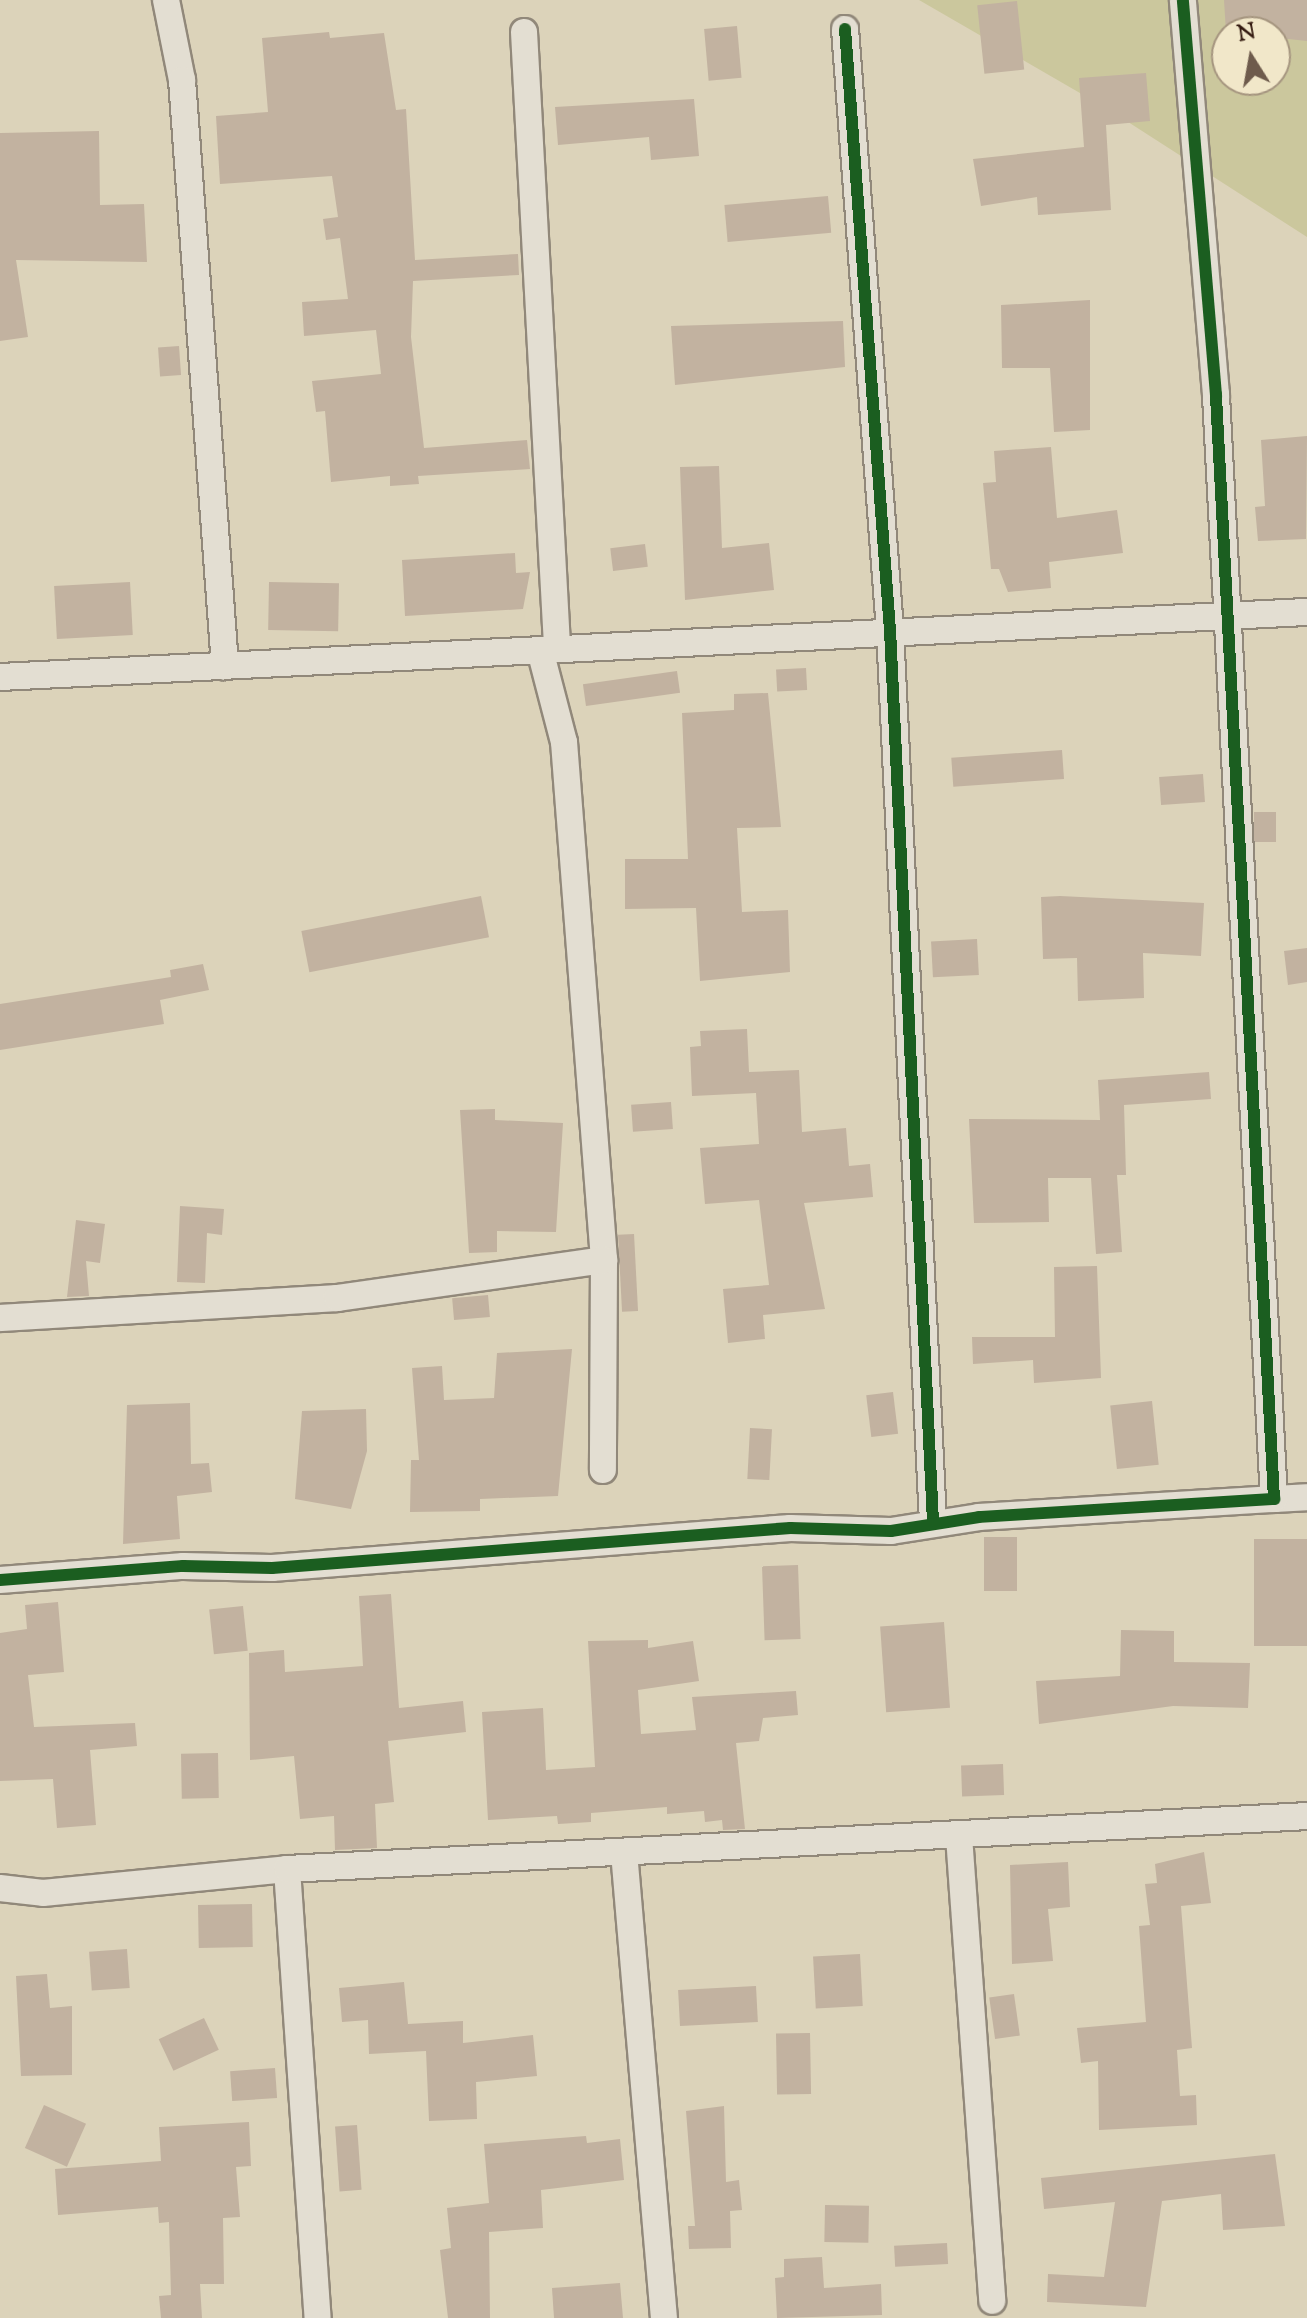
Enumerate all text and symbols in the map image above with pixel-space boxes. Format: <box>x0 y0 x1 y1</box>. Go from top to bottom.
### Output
north arrow <box>1211 16 1291 96</box>
text: N <box>1235 17 1258 52</box>

